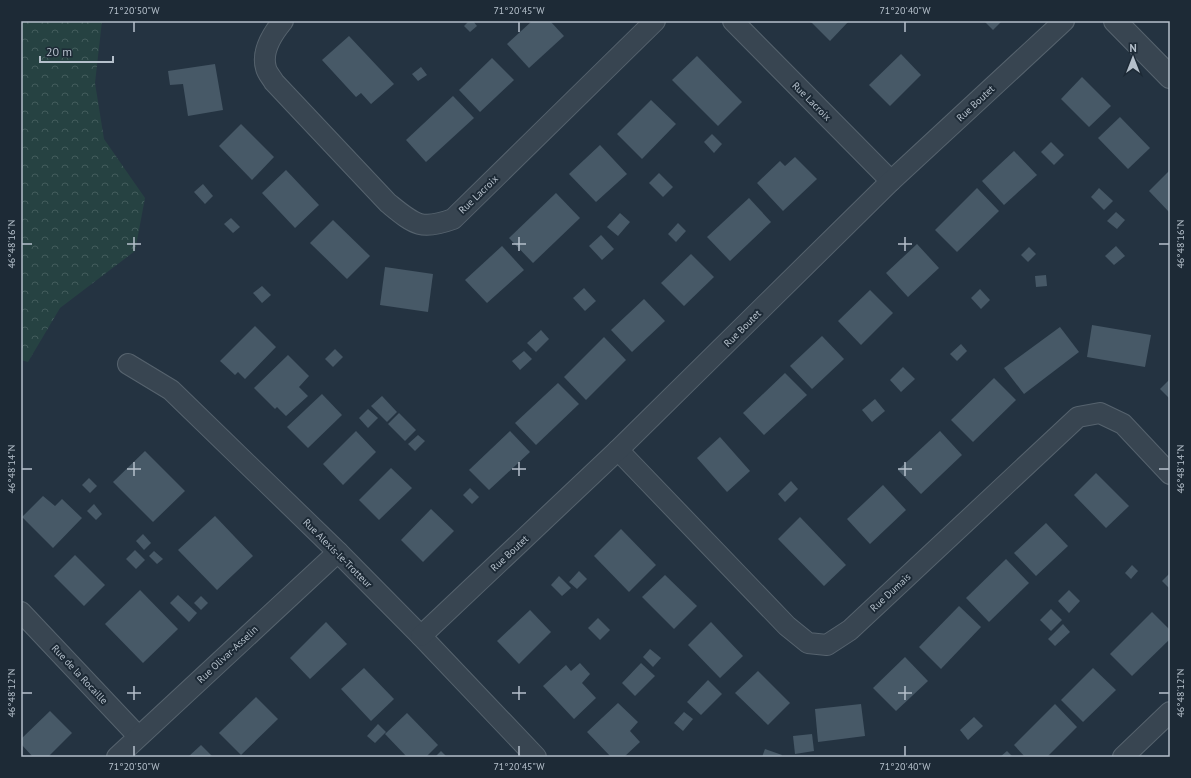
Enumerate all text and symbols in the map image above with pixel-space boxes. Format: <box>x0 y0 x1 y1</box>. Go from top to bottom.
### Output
text: 71°20'50"W <box>108 4 160 17</box>
text: 71°20'45"W <box>493 4 545 17</box>
text: 71°20'40"W <box>879 4 931 17</box>
scale bar <box>40 38 113 64</box>
north arrow <box>1113 38 1153 78</box>
text: N <box>1129 41 1137 55</box>
text: 20 m <box>46 44 72 59</box>
street label: Rue Lacroix <box>789 79 834 124</box>
street label: Rue Boutet <box>954 82 998 124</box>
street label: Rue Lacroix <box>456 172 501 216</box>
text: 46°48'16"N <box>5 219 18 269</box>
text: 46°48'16"N <box>1174 219 1187 269</box>
street label: Rue Boutet <box>721 307 764 350</box>
text: 46°48'14"N <box>5 444 18 494</box>
text: 46°48'14"N <box>1174 444 1187 494</box>
street label: Rue Alexis-le-Trotteur <box>300 516 375 591</box>
street label: Rue Boutet <box>488 532 532 574</box>
street label: Rue Dumais <box>867 570 913 614</box>
street label: Rue Olivar-Asselin <box>194 623 261 686</box>
street label: Rue de la Rocaille <box>49 642 111 707</box>
text: 46°48'12"N <box>5 668 18 718</box>
text: 46°48'12"N <box>1174 668 1187 718</box>
text: 71°20'50"W <box>108 760 160 773</box>
text: 71°20'45"W <box>493 760 545 773</box>
text: 71°20'40"W <box>879 760 931 773</box>

